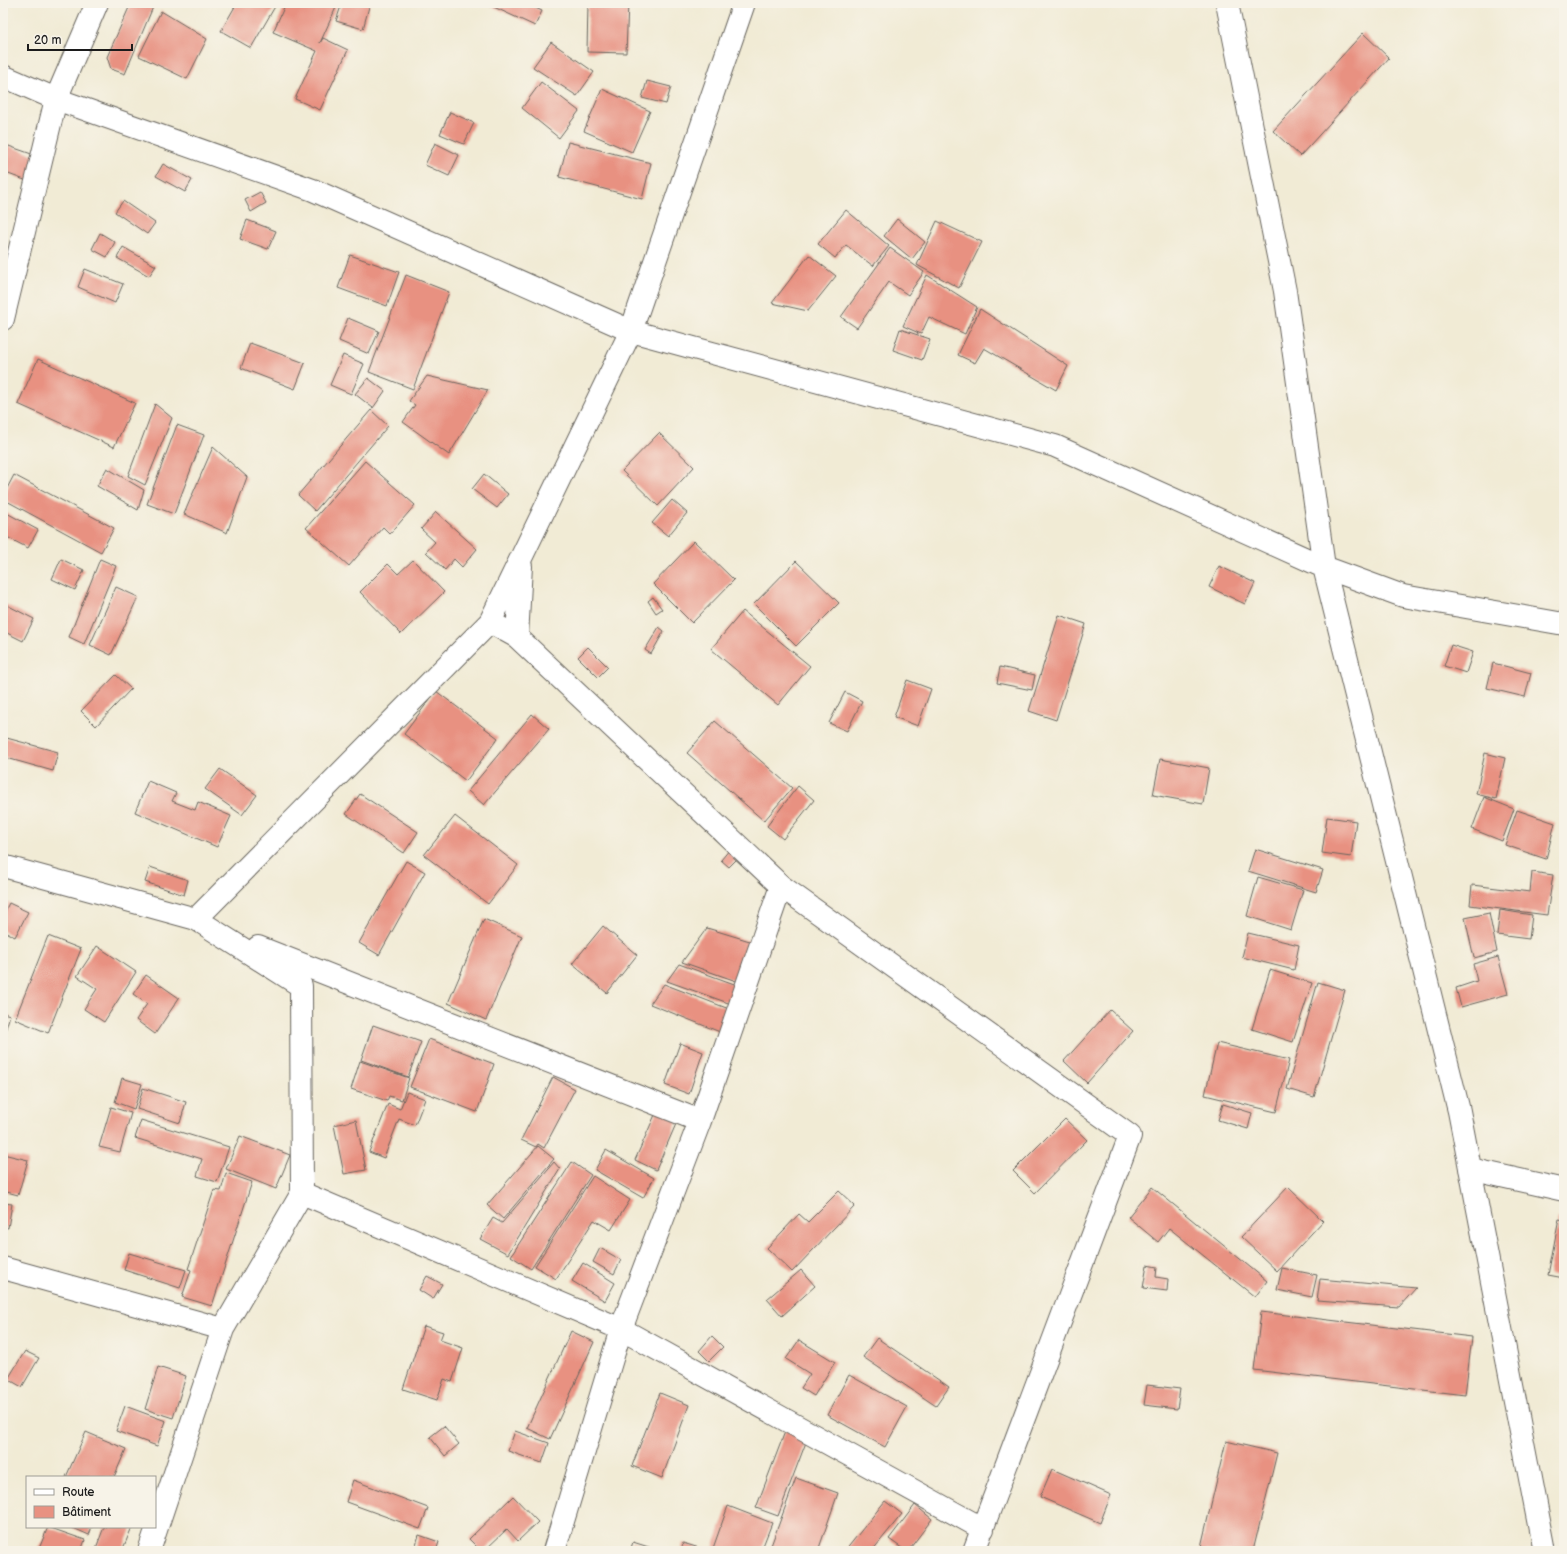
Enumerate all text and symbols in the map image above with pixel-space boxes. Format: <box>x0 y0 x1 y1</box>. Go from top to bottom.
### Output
scale bar <box>28 26 132 52</box>
text: 20 m <box>34 33 61 48</box>
legend <box>26 1476 156 1528</box>
text: Route <box>62 1485 94 1500</box>
text: Bâtiment <box>62 1505 111 1520</box>

